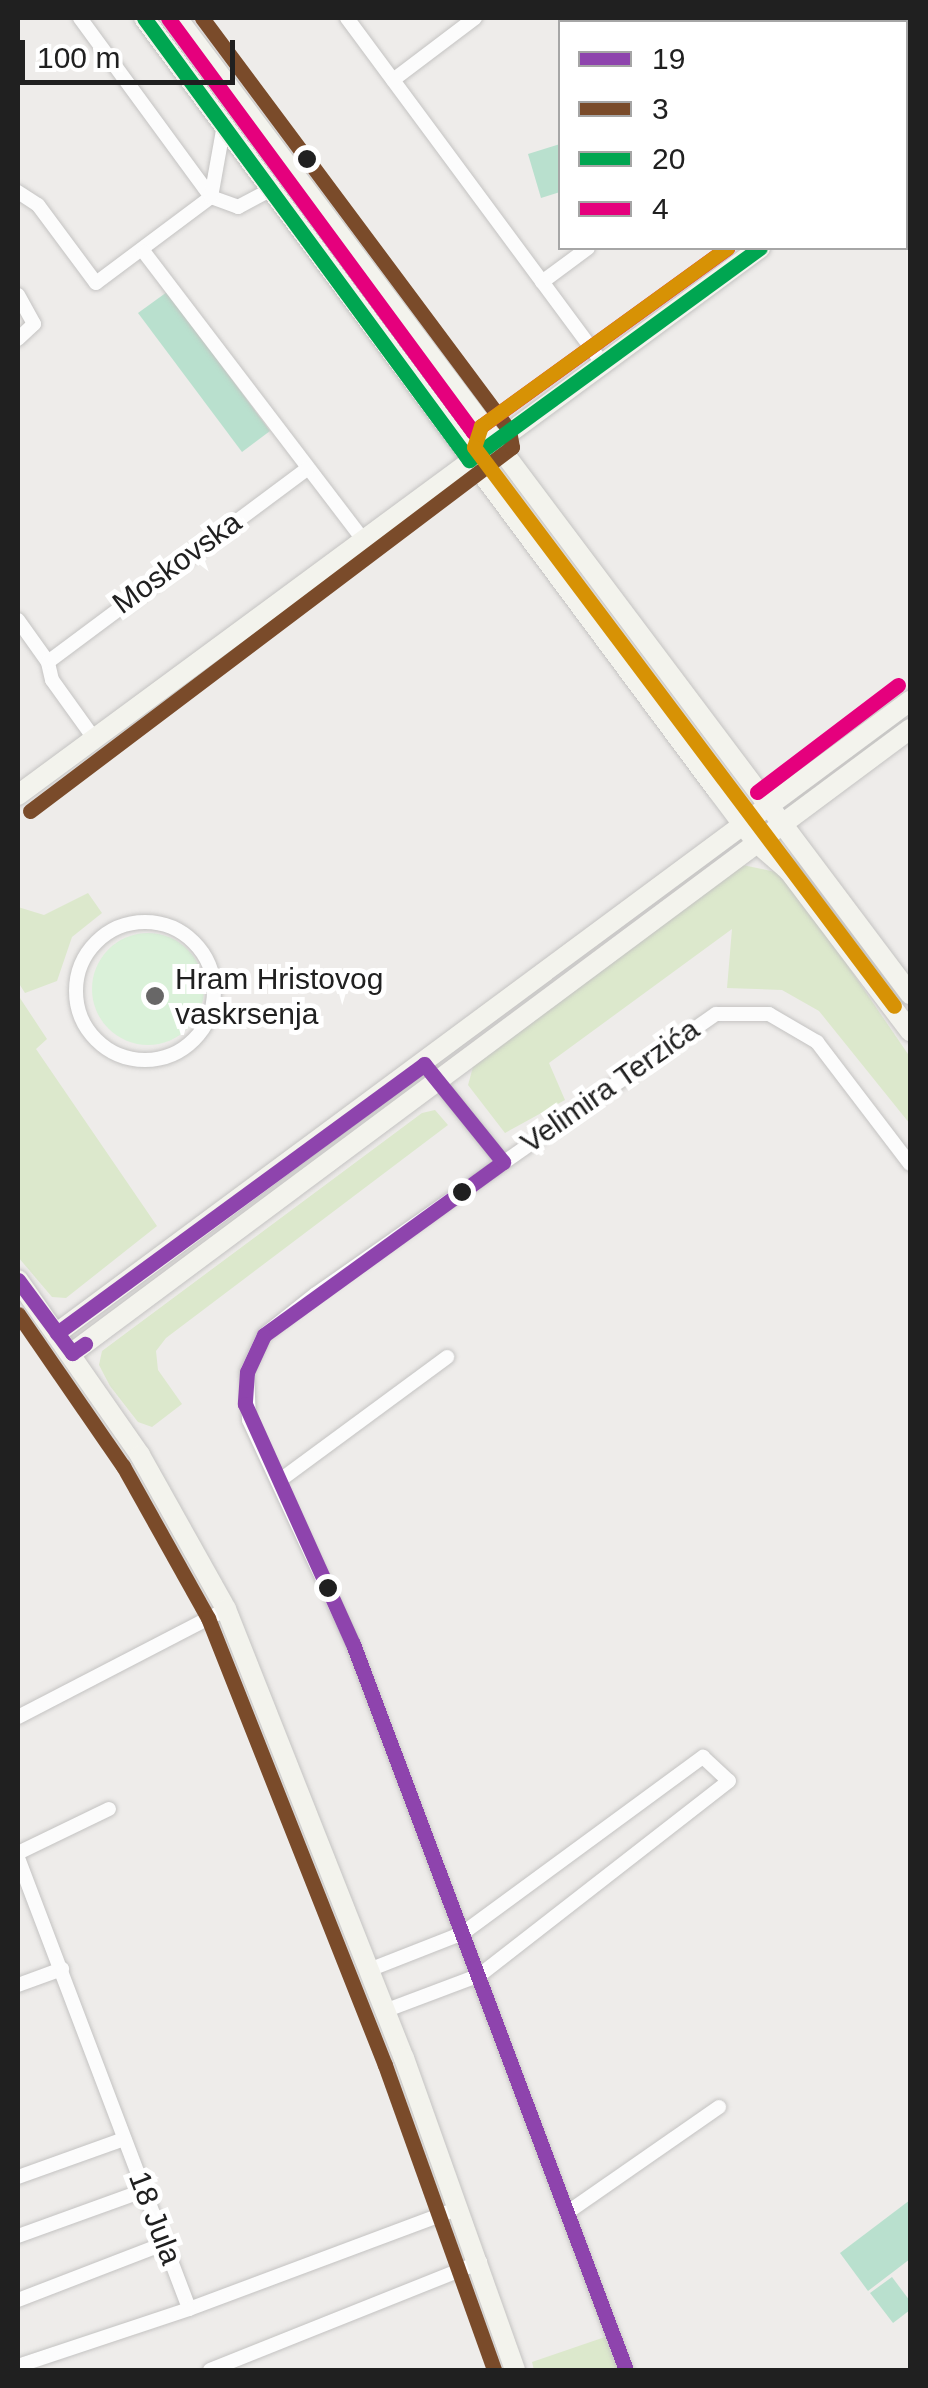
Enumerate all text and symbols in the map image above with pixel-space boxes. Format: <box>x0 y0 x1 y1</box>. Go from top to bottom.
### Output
scale bar <box>25 20 240 82</box>
legend <box>558 20 908 250</box>
text: 100 m <box>37 41 120 74</box>
text: 19 <box>652 42 685 75</box>
text: 3 <box>652 92 669 125</box>
text: 20 <box>652 142 685 175</box>
unlabelled marker <box>297 149 317 169</box>
text: 4 <box>652 192 669 225</box>
street label: Moskovska <box>106 504 248 622</box>
place label: Hram Hristovog vaskrsenja <box>175 961 383 1032</box>
marker: Hram Hristovog vaskrsenja <box>144 985 166 1007</box>
street label: Velimira Terzića <box>514 1011 706 1161</box>
unlabelled marker <box>452 1182 472 1202</box>
unlabelled marker <box>318 1578 338 1598</box>
street label: 18 Jula <box>121 2166 189 2270</box>

